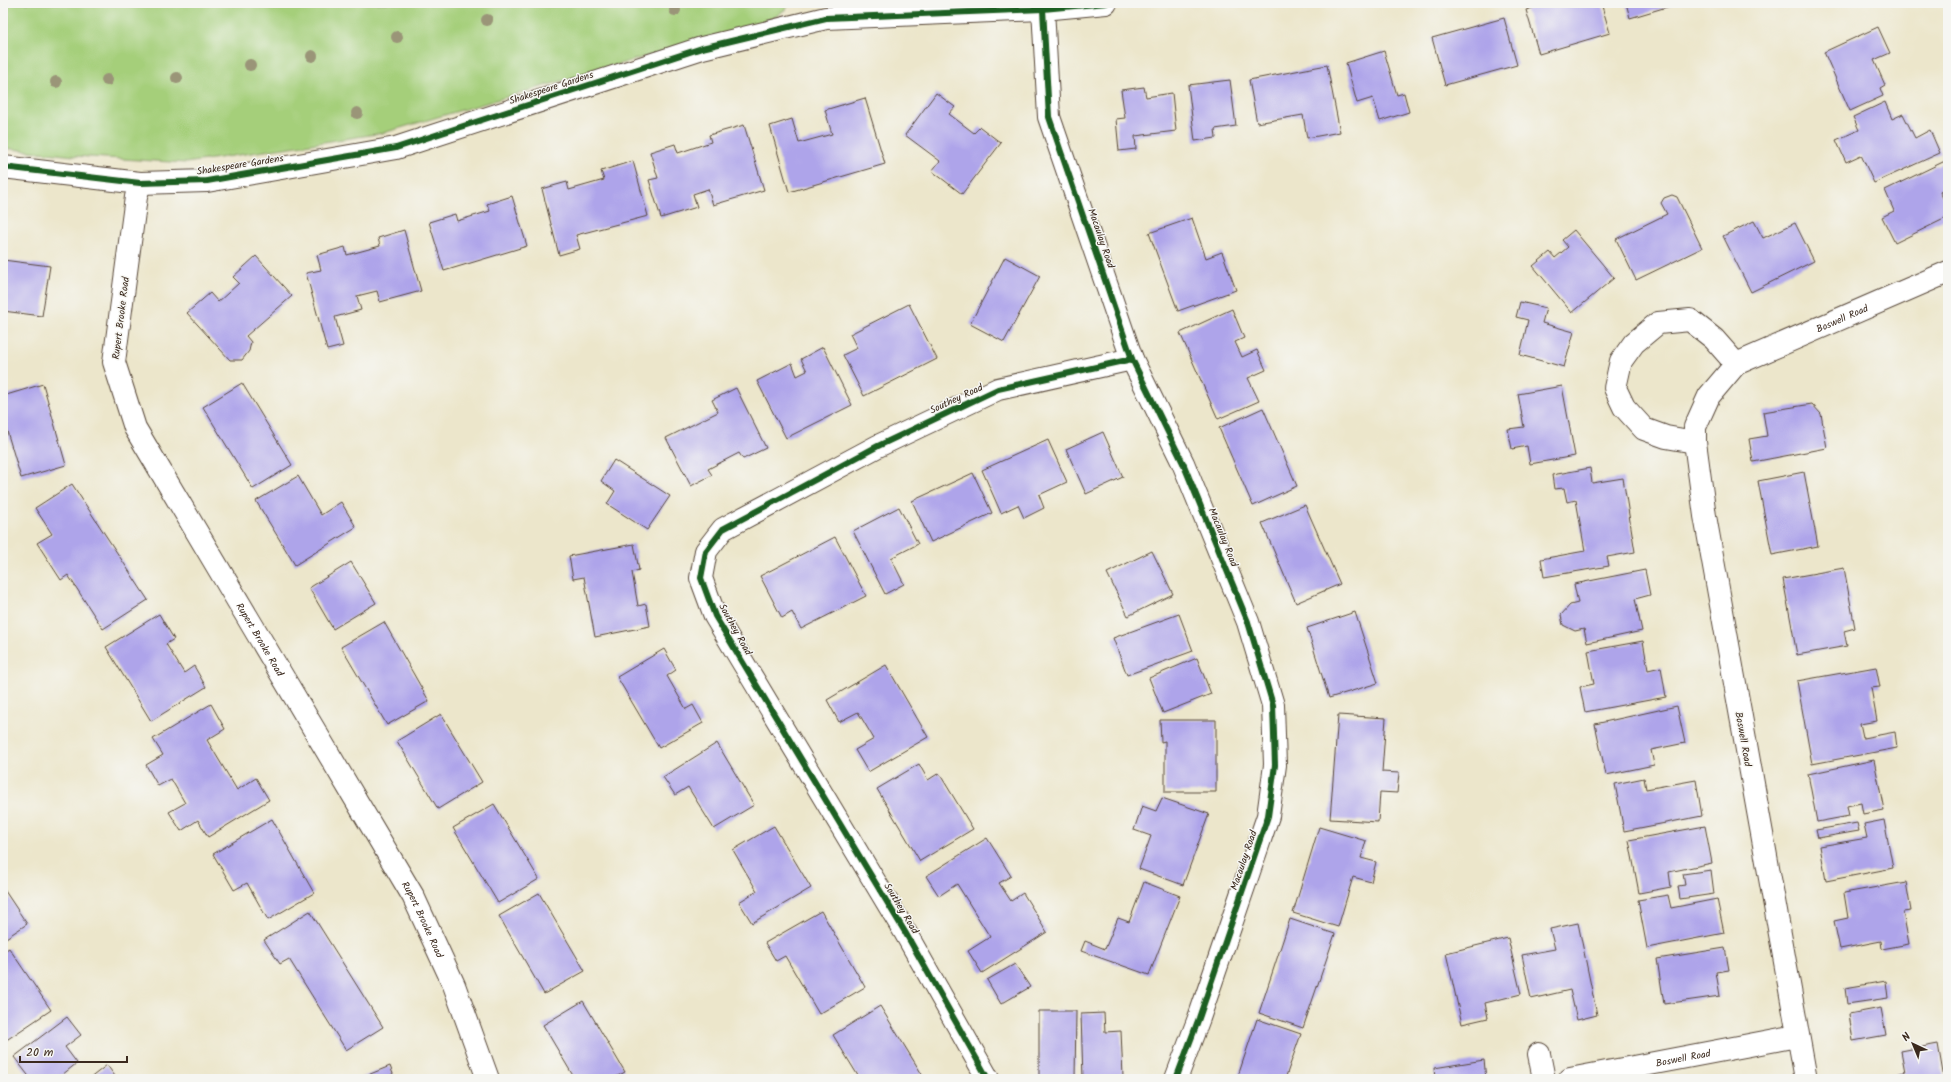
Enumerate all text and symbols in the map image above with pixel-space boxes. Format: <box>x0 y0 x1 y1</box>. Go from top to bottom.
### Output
street label: Shakespeare Gardens <box>507 67 596 109</box>
street label: Shakespeare Gardens <box>196 150 285 180</box>
street label: Macaulay Road <box>1083 206 1119 271</box>
street label: Rupert Brooke Road <box>108 275 134 360</box>
street label: Boswell Road <box>1814 300 1872 337</box>
street label: Southey Road <box>927 379 987 418</box>
street label: Macaulay Road <box>1204 505 1243 570</box>
street label: Rupert Brooke Road <box>232 600 288 680</box>
street label: Southey Road <box>714 601 756 659</box>
street label: Boswell Road <box>1730 711 1756 769</box>
street label: Macaulay Road <box>1226 827 1262 892</box>
street label: Rupert Brooke Road <box>397 878 448 962</box>
street label: Southey Road <box>880 880 923 938</box>
north arrow <box>1893 1024 1933 1064</box>
text: N <box>1898 1029 1916 1046</box>
scale bar <box>20 1038 127 1064</box>
text: 20 m <box>26 1043 54 1062</box>
street label: Boswell Road <box>1654 1045 1713 1072</box>

